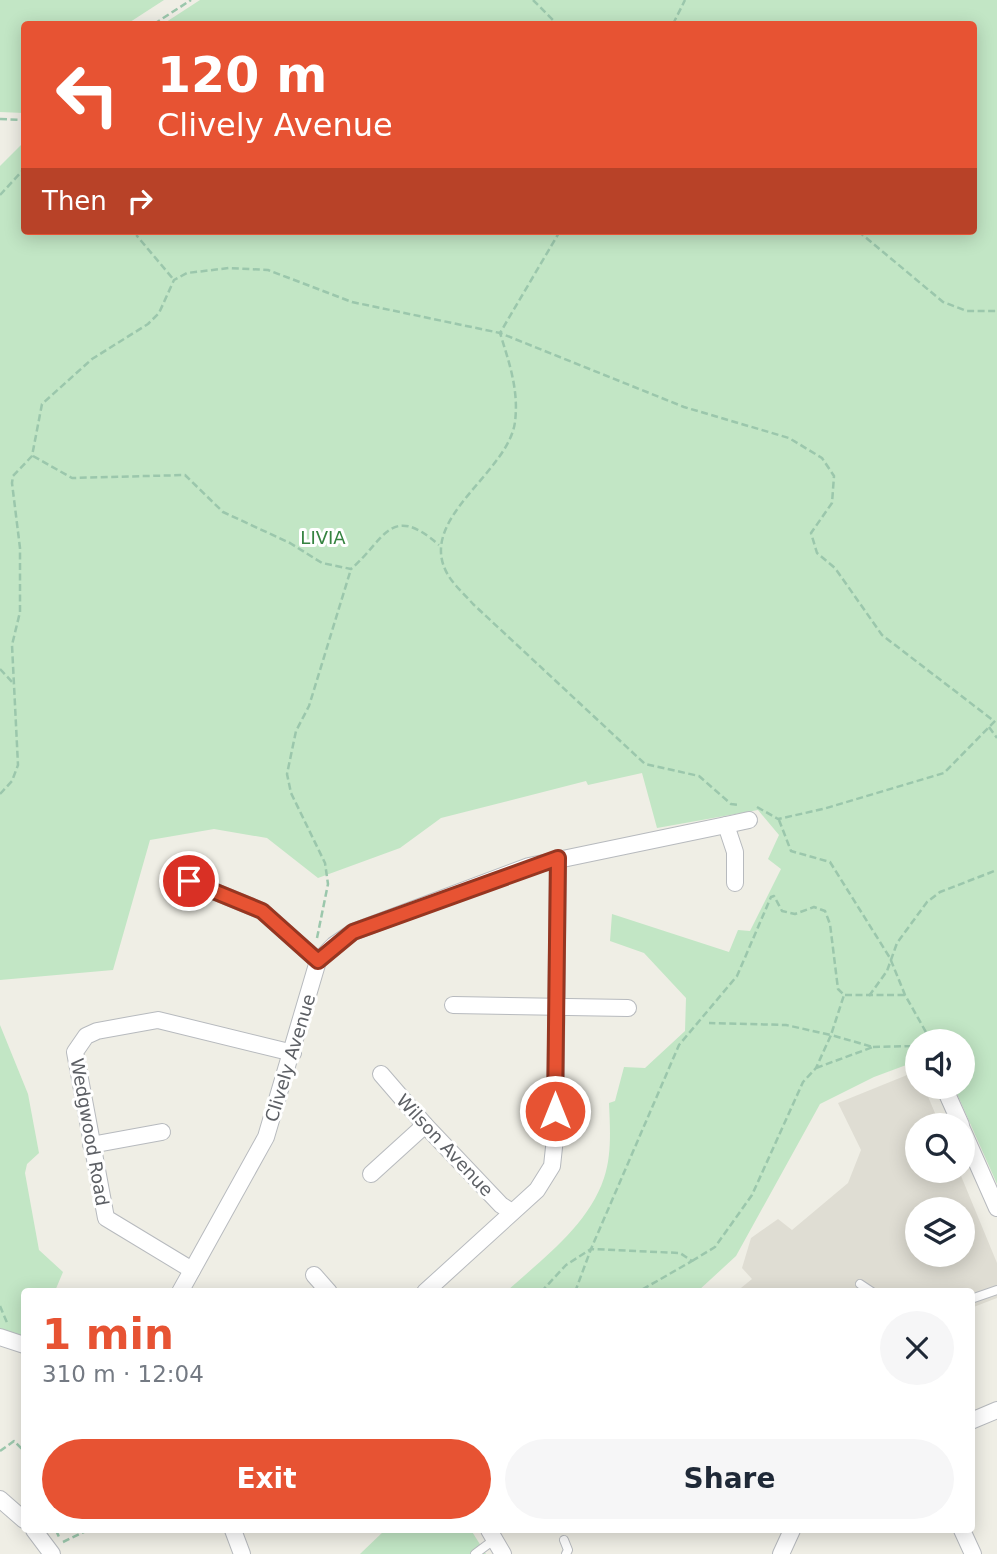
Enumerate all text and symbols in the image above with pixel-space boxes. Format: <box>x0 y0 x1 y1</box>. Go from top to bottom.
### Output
text: 120 m <box>157 47 327 104</box>
icon: left <box>42 49 133 140</box>
text: Clively Avenue <box>157 106 393 144</box>
icon: right <box>121 182 159 220</box>
text: Then <box>42 186 107 216</box>
park label: LIVIA <box>300 527 346 548</box>
pin <box>159 851 219 911</box>
icon: arrive <box>170 862 208 900</box>
street label: Clively Avenue <box>261 992 319 1124</box>
map controls <box>905 1029 975 1267</box>
button: sound <box>905 1029 975 1099</box>
street label: Wedgwood Road <box>67 1056 113 1208</box>
position arrow <box>518 1074 592 1148</box>
street label: Wilson Avenue <box>392 1090 498 1200</box>
button: search <box>905 1113 975 1183</box>
button: layers <box>905 1197 975 1267</box>
text: 1 min <box>42 1310 174 1359</box>
button: close <box>880 1311 954 1385</box>
text: 310 m · 12:04 <box>42 1361 204 1387</box>
button: Exit <box>42 1439 491 1519</box>
button: Share <box>505 1439 954 1519</box>

